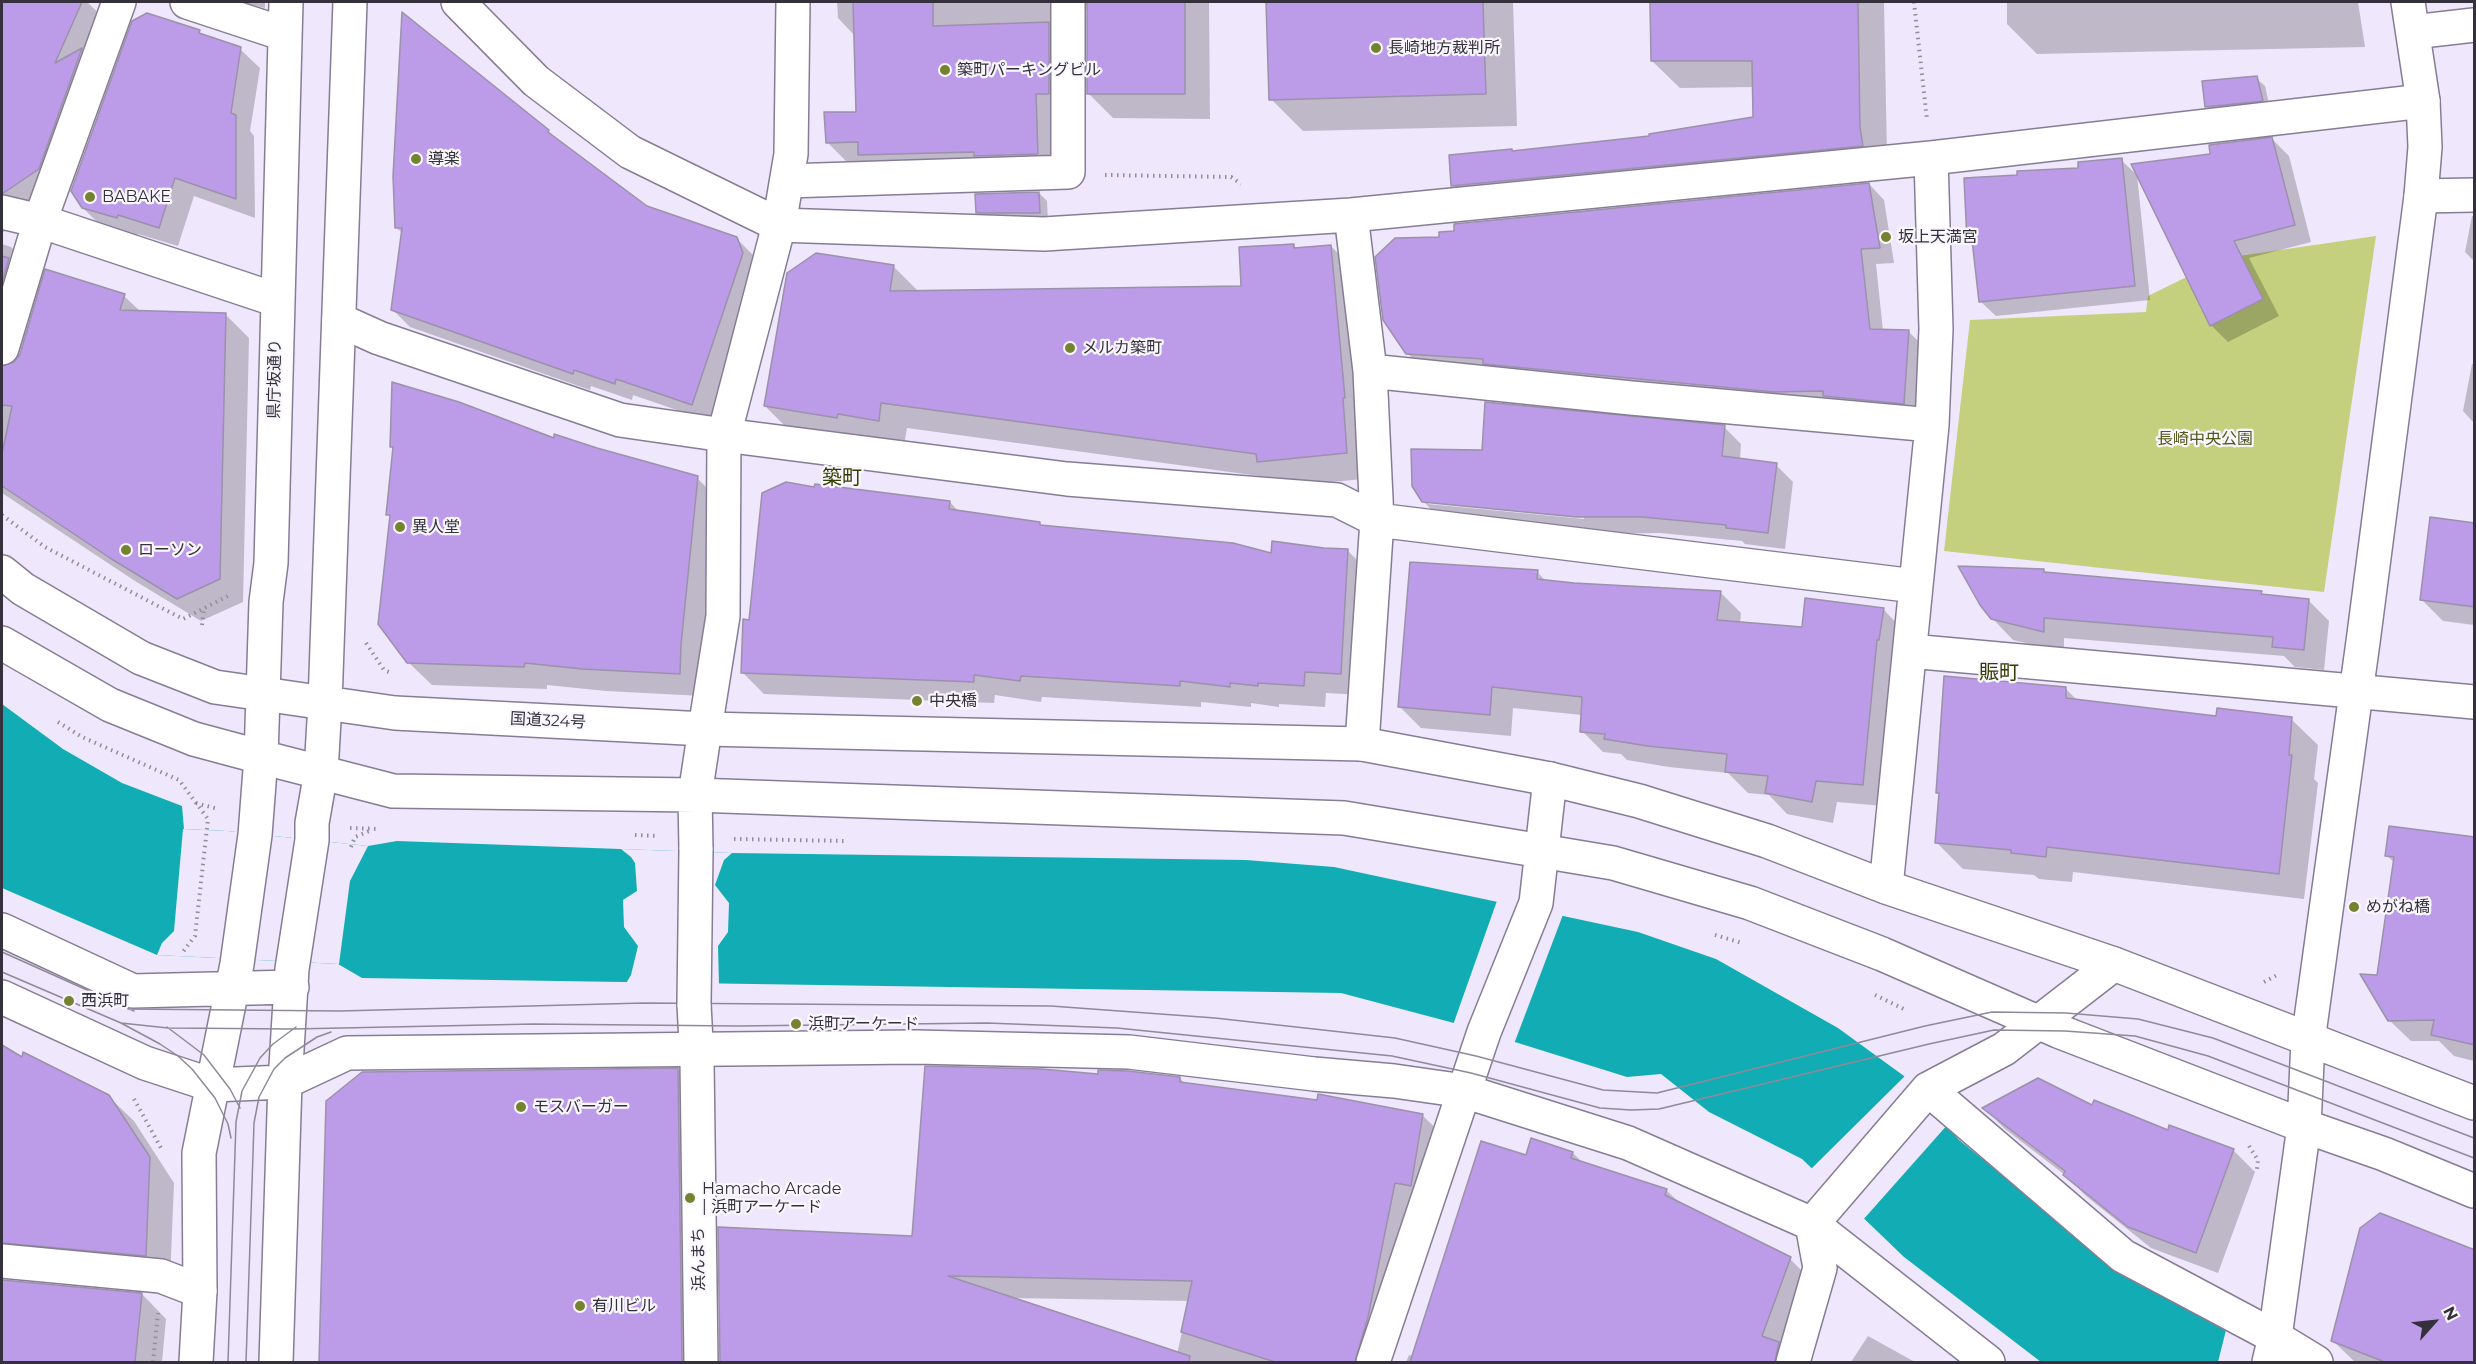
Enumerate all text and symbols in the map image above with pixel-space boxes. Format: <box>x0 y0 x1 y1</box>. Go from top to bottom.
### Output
place label: 長崎地方裁判所 <box>1388 38 1500 58</box>
marker: 長崎地方裁判所 <box>1369 41 1383 55</box>
place label: 築町パーキングビル <box>957 60 1101 80</box>
marker: 築町パーキングビル <box>938 63 952 77</box>
place label: 導楽 <box>428 149 460 169</box>
marker: 導楽 <box>409 152 423 166</box>
place label: BABAKE <box>102 187 171 207</box>
marker: BABAKE <box>83 190 97 204</box>
place label: 坂上天満宮 <box>1898 227 1978 247</box>
marker: 坂上天満宮 <box>1879 230 1893 244</box>
place label: メルカ築町 <box>1082 338 1162 358</box>
street label: 県庁坂通り <box>265 339 285 419</box>
marker: メルカ築町 <box>1063 341 1077 355</box>
park label: 長崎中央公園 <box>2157 429 2253 449</box>
district label: 築町 <box>822 466 862 490</box>
place label: 異人堂 <box>412 517 460 537</box>
marker: 異人堂 <box>393 520 407 534</box>
place label: ローソン <box>138 540 202 560</box>
marker: ローソン <box>119 543 133 557</box>
district label: 賑町 <box>1979 661 2019 685</box>
place label: 中央橋 <box>929 691 977 711</box>
marker: 中央橋 <box>910 694 924 708</box>
street label: 国道324号 <box>509 709 587 733</box>
place label: めがね橋 <box>2366 897 2430 917</box>
marker: めがね橋 <box>2347 900 2361 914</box>
place label: 西浜町 <box>81 991 129 1011</box>
marker: 西浜町 <box>62 994 76 1008</box>
place label: 浜町アーケード <box>808 1014 919 1034</box>
marker: 浜町アーケード <box>789 1017 803 1031</box>
place label: モスバーガー <box>533 1097 629 1117</box>
marker: モスバーガー <box>514 1100 528 1114</box>
place label: Hamacho Arcade | 浜町アーケード <box>702 1179 841 1217</box>
marker: Hamacho Arcade | 浜町アーケード <box>683 1191 697 1205</box>
street label: 浜んまち <box>689 1227 709 1291</box>
north arrow <box>2404 1292 2464 1352</box>
place label: 有川ビル <box>592 1296 656 1316</box>
marker: 有川ビル <box>573 1299 587 1313</box>
text: N <box>2439 1304 2462 1324</box>

